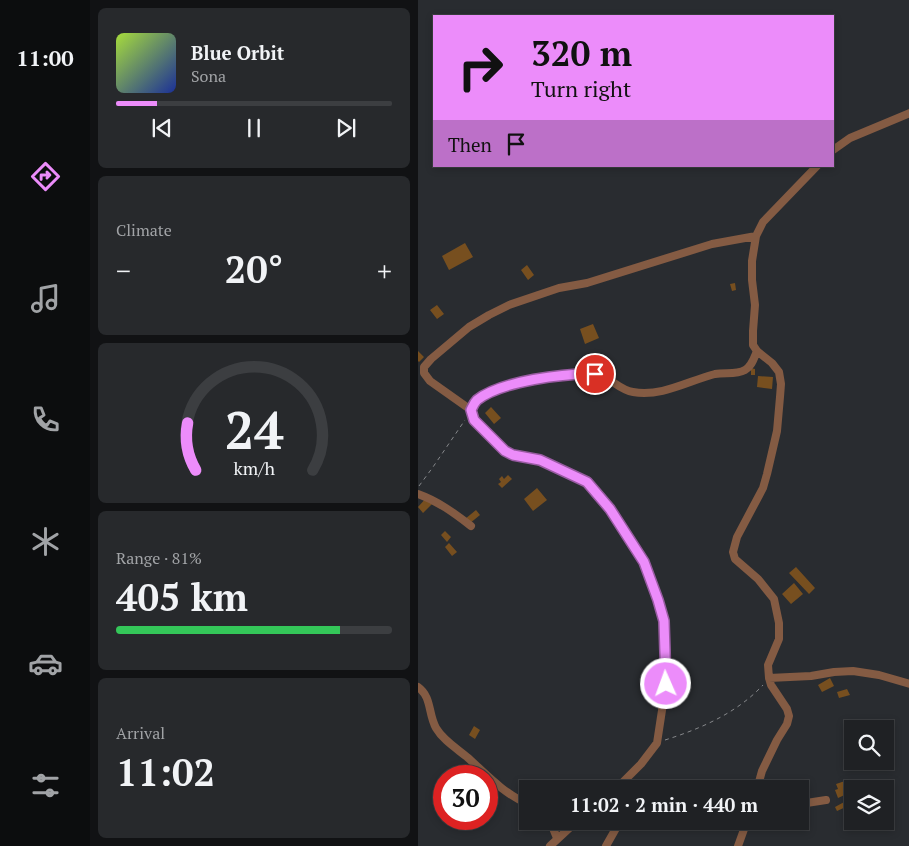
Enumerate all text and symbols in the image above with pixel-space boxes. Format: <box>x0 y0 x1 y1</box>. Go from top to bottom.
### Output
text: 320 m <box>531 30 632 76</box>
icon: right <box>448 35 513 100</box>
text: Blue Orbit <box>191 40 284 65</box>
text: 11:00 <box>16 43 74 72</box>
text: Sona <box>191 65 226 87</box>
text: Turn right <box>531 74 631 103</box>
icon: previous <box>148 114 176 142</box>
icon: pause <box>240 114 268 142</box>
icon: next <box>332 114 360 142</box>
icon: arrive <box>502 130 530 158</box>
text: Then <box>448 132 492 157</box>
icon: directions <box>28 159 63 194</box>
text: Climate <box>116 219 172 241</box>
text: 20° <box>225 244 283 294</box>
text: − <box>116 252 131 289</box>
text: + <box>377 252 392 289</box>
icon: music <box>28 281 63 316</box>
pin <box>574 353 616 395</box>
icon: arrive <box>581 360 609 388</box>
text: 24 <box>225 395 284 464</box>
icon: phone <box>28 402 63 437</box>
text: km/h <box>233 456 275 480</box>
icon: climate <box>28 524 63 559</box>
text: Range · 81% <box>116 547 202 569</box>
text: 405 km <box>116 572 248 622</box>
icon: car <box>28 646 63 681</box>
position arrow <box>639 657 691 709</box>
map controls <box>844 720 894 830</box>
button: search <box>844 720 894 770</box>
text: Arrival <box>116 722 165 744</box>
text: 11:02 <box>116 747 215 797</box>
speed limit sign: 30 <box>433 765 498 830</box>
icon: filters <box>28 768 63 803</box>
button: layers <box>844 780 894 830</box>
text: 11:02 · 2 min · 440 m <box>570 792 758 817</box>

